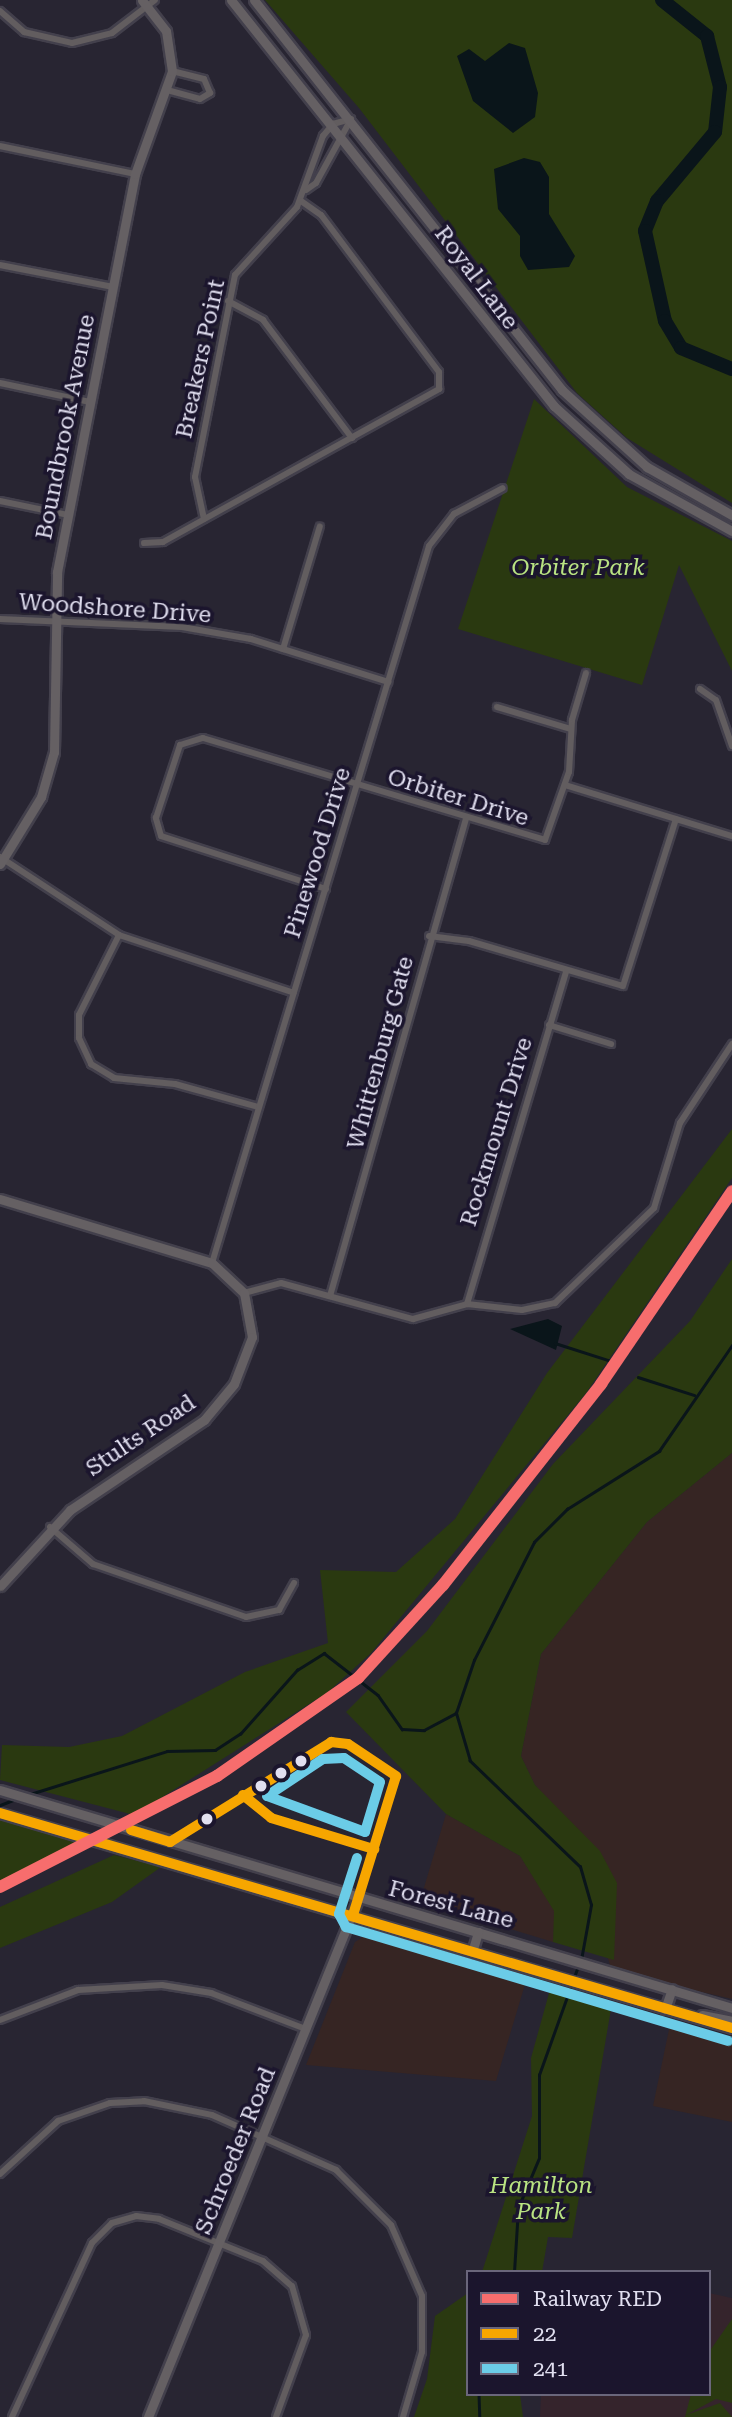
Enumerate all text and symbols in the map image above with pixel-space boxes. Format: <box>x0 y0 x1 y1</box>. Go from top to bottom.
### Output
street label: Royal Lane <box>428 221 524 335</box>
street label: Breakers Point <box>171 277 231 441</box>
street label: Boundbrook Avenue <box>31 312 101 542</box>
park label: Orbiter Park <box>511 554 645 582</box>
street label: Woodshore Drive <box>18 589 212 629</box>
street label: Orbiter Drive <box>384 763 532 833</box>
street label: Pinewood Drive <box>279 764 357 942</box>
street label: Whittenburg Gate <box>342 953 420 1153</box>
street label: Rockmount Drive <box>455 1034 539 1230</box>
street label: Stults Road <box>81 1389 201 1483</box>
unlabelled marker <box>294 1754 308 1768</box>
unlabelled marker <box>274 1766 288 1780</box>
unlabelled marker <box>254 1779 268 1793</box>
unlabelled marker <box>200 1812 214 1826</box>
street label: Forest Lane <box>385 1875 517 1935</box>
street label: Schroeder Road <box>190 2063 282 2239</box>
park label: Hamilton Park <box>489 2172 593 2226</box>
legend <box>466 2270 711 2396</box>
text: Railway RED <box>533 2287 662 2311</box>
text: 22 <box>533 2322 557 2346</box>
text: 241 <box>533 2357 568 2381</box>

